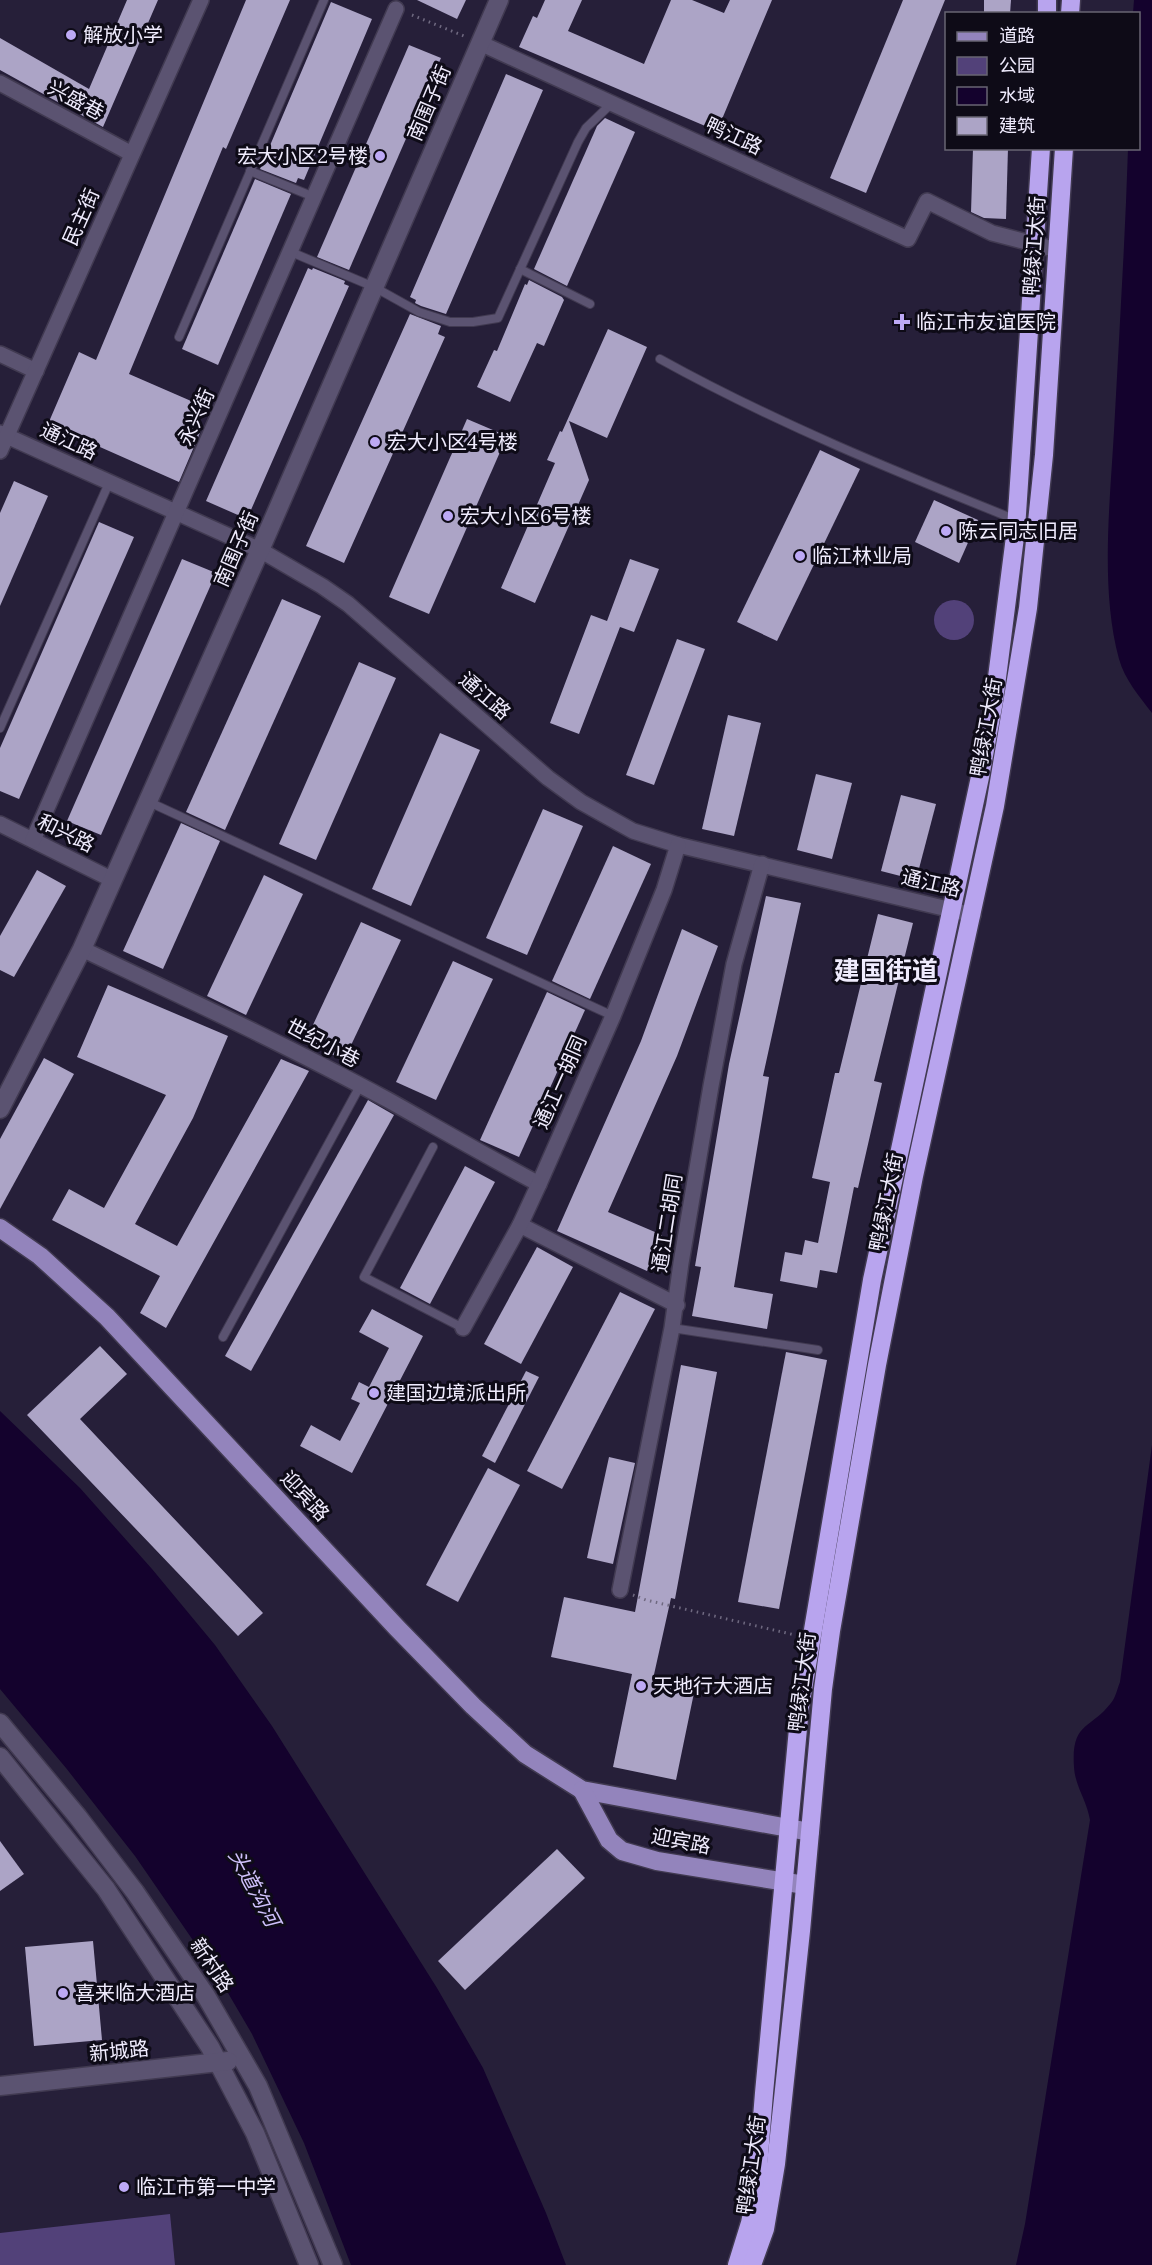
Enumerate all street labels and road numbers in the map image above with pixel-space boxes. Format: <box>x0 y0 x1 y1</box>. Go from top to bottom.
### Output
street label: 南围子街 <box>401 61 456 145</box>
street label: 兴盛巷 <box>44 74 109 125</box>
street label: 鸭江路 <box>702 112 767 160</box>
street label: 民主街 <box>57 184 104 249</box>
street label: 鸭绿江大街 <box>1018 195 1049 297</box>
street label: 永兴街 <box>172 384 219 449</box>
street label: 通江路 <box>37 417 102 465</box>
street label: 南围子街 <box>208 507 263 590</box>
street label: 通江路 <box>454 667 516 725</box>
street label: 鸭绿江大街 <box>965 676 1007 778</box>
street label: 和兴路 <box>34 808 99 857</box>
street label: 通江路 <box>899 864 963 901</box>
street label: 世纪小巷 <box>282 1013 364 1072</box>
street label: 通江一胡同 <box>528 1031 591 1133</box>
street label: 鸭绿江大街 <box>864 1150 907 1253</box>
street label: 通江二胡同 <box>646 1172 687 1274</box>
street label: 迎宾路 <box>276 1465 335 1526</box>
street label: 鸭绿江大街 <box>783 1631 820 1733</box>
street label: 迎宾路 <box>649 1823 713 1859</box>
street label: 新村路 <box>185 1933 240 1997</box>
street label: 新城路 <box>88 2035 150 2066</box>
street label: 鸭绿江大街 <box>731 2114 770 2216</box>

